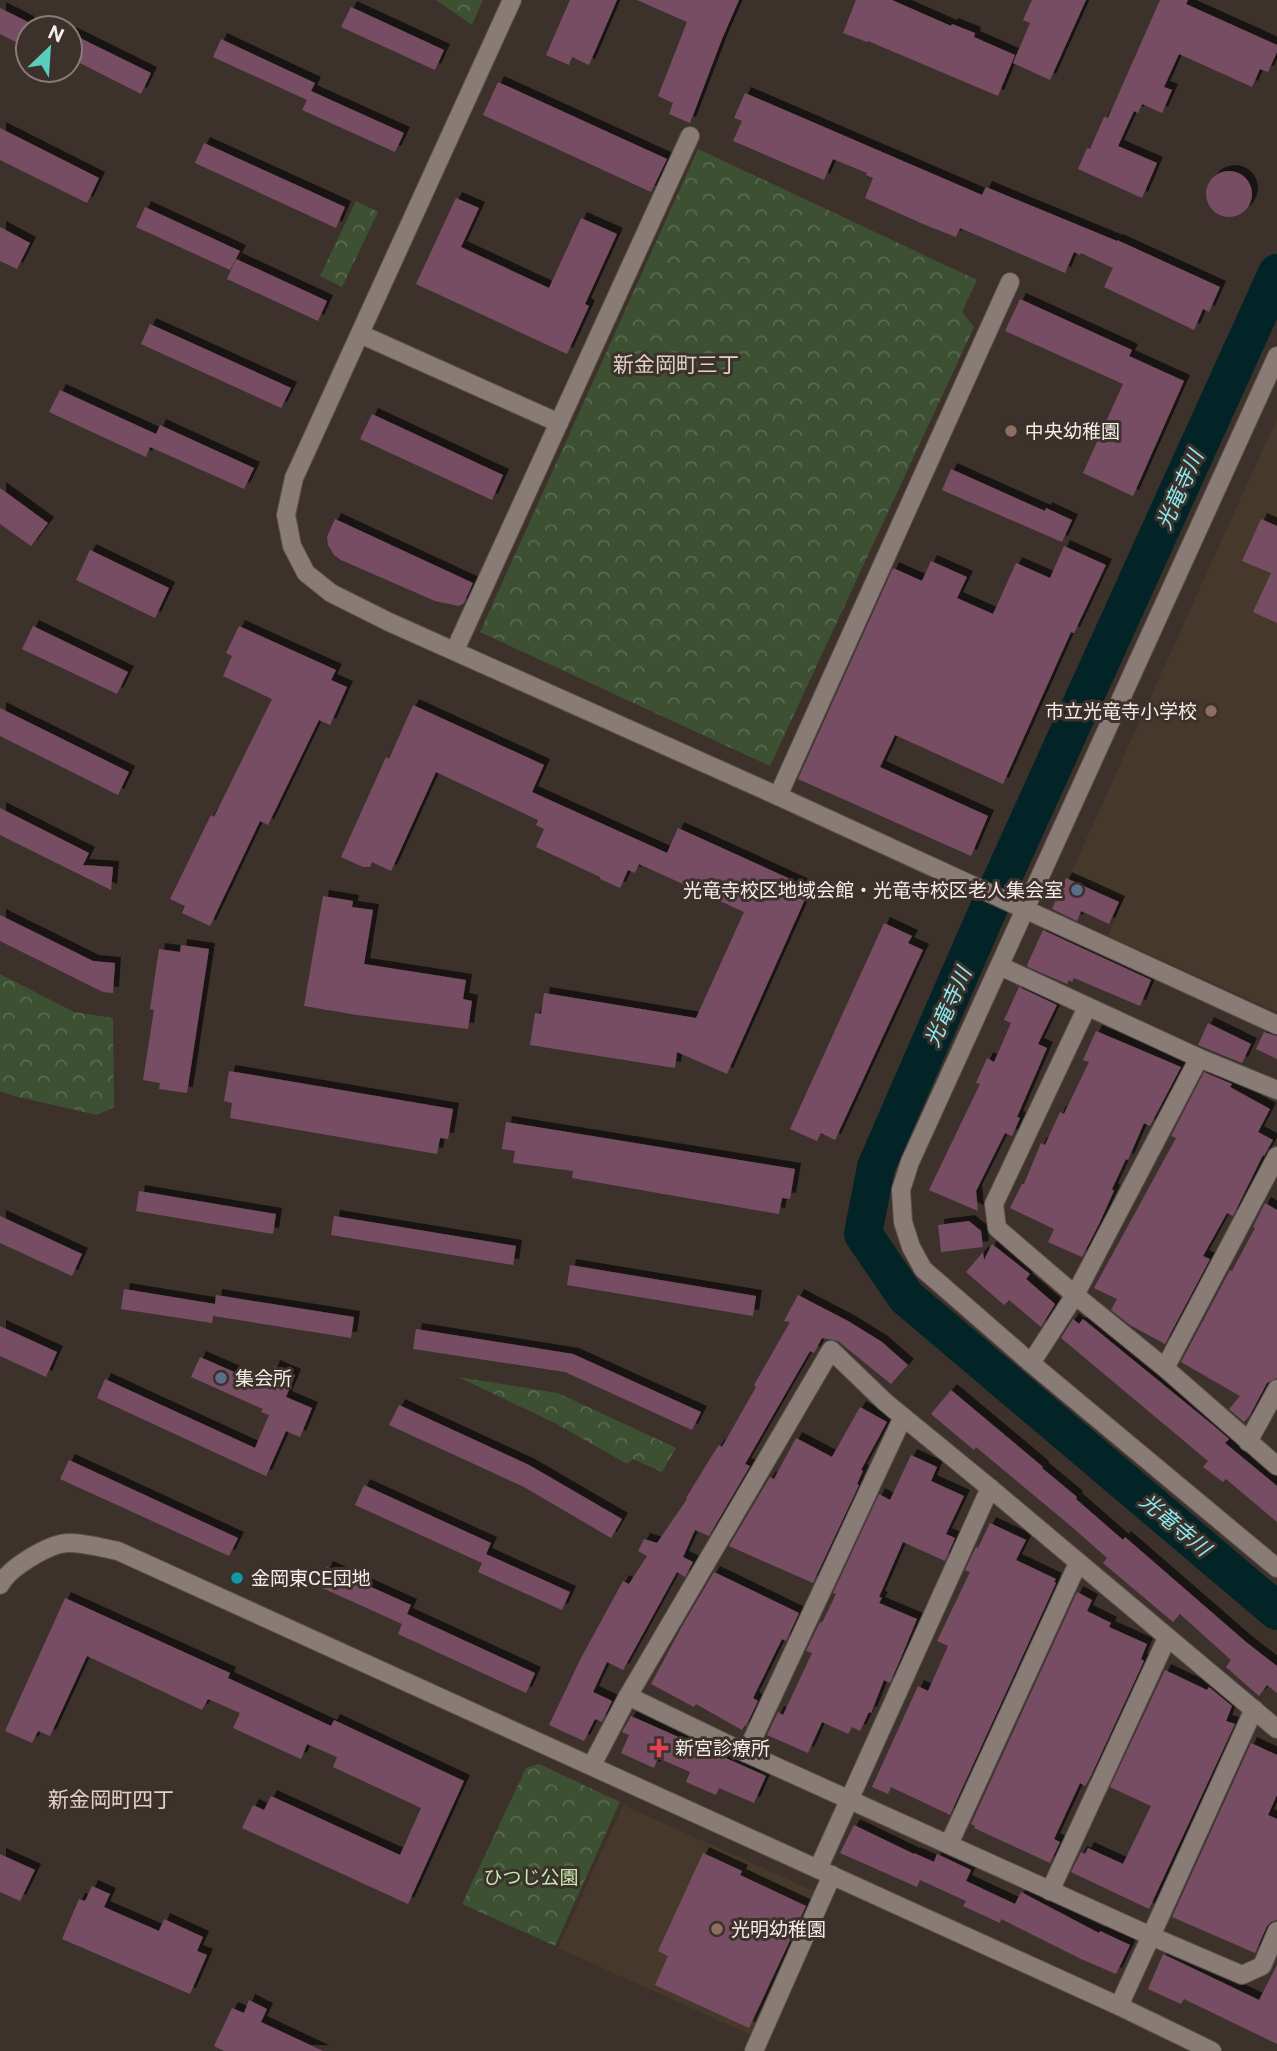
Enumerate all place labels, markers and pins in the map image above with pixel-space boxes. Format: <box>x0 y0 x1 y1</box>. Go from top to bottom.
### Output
place label: 中央幼稚園 <box>1025 420 1120 442</box>
marker: 中央幼稚園 <box>1003 423 1019 439</box>
place label: 市立光竜寺小学校 <box>1045 700 1197 722</box>
marker: 市立光竜寺小学校 <box>1203 703 1219 719</box>
place label: 光竜寺校区地域会館・光竜寺校区老人集会室 <box>683 879 1063 901</box>
marker: 光竜寺校区地域会館・光竜寺校区老人集会室 <box>1069 882 1085 898</box>
place label: 集会所 <box>235 1367 292 1389</box>
marker: 集会所 <box>213 1370 229 1386</box>
place label: 金岡東CE団地 <box>251 1567 371 1589</box>
marker: 金岡東CE団地 <box>229 1570 245 1586</box>
place label: 新宮診療所 <box>675 1737 770 1759</box>
marker: 新宮診療所 <box>649 1738 669 1758</box>
place label: 光明幼稚園 <box>731 1918 826 1940</box>
marker: 光明幼稚園 <box>709 1921 725 1937</box>

